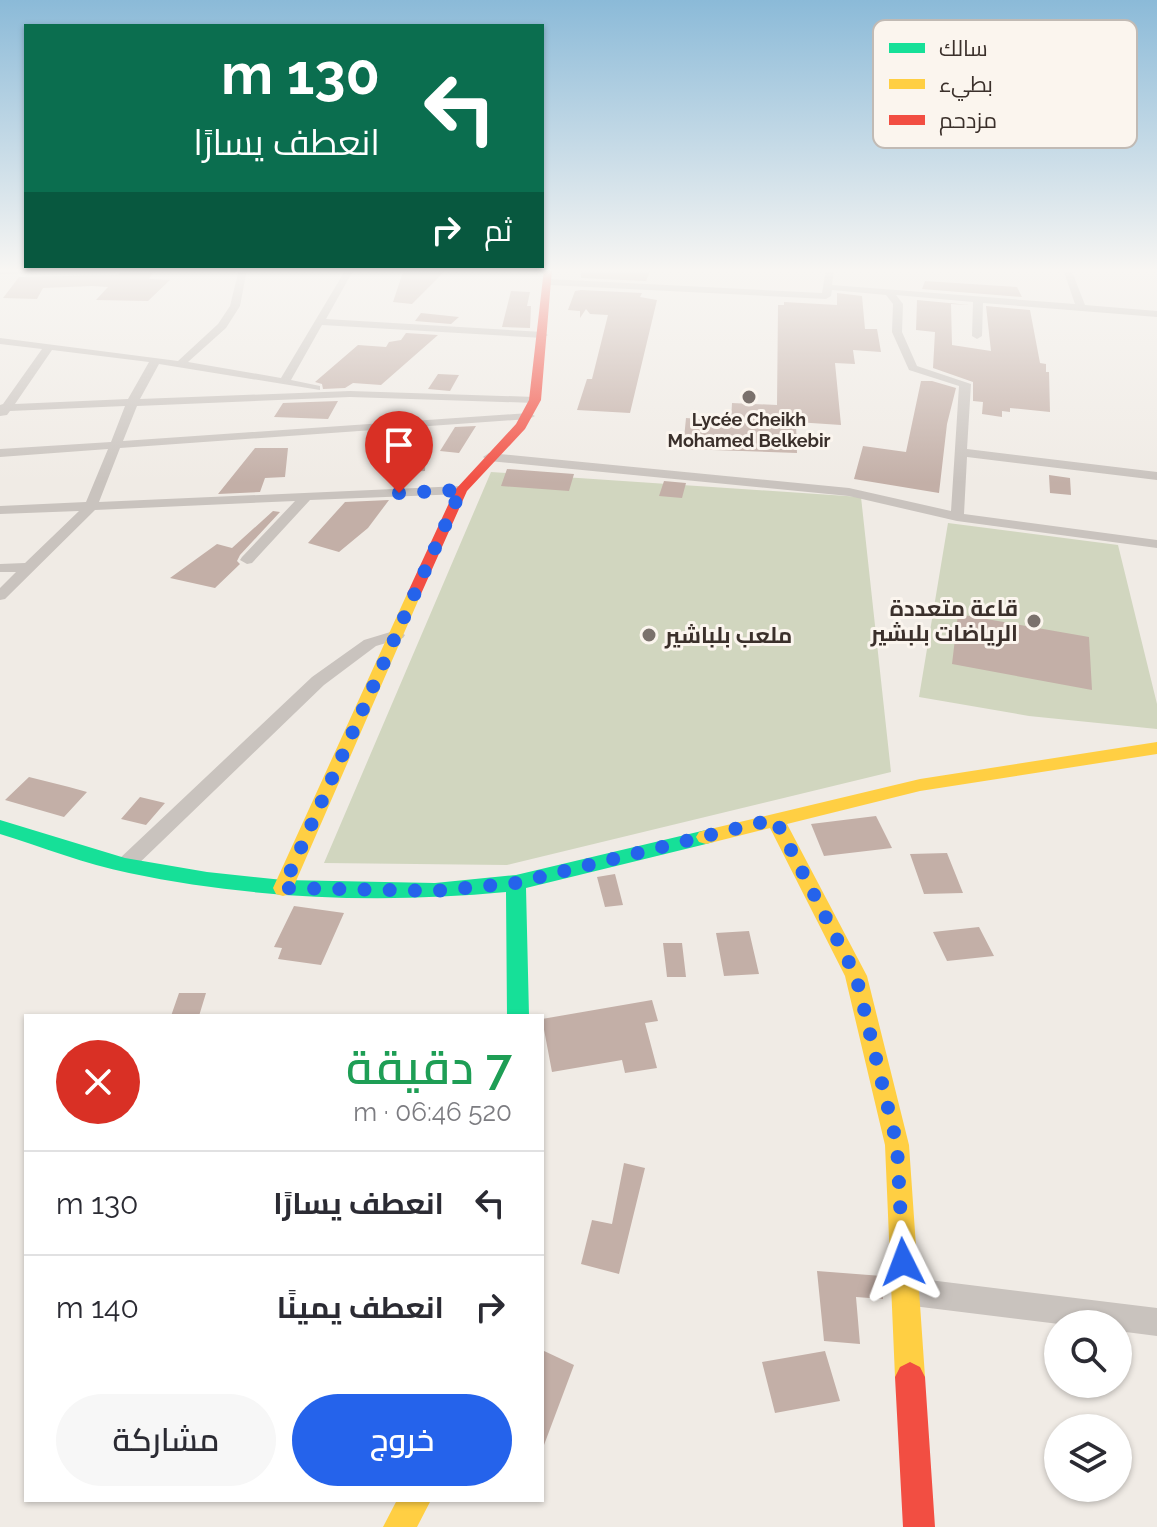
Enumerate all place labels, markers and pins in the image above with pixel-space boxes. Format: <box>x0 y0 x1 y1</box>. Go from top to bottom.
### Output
marker: Lycée Cheikh Mohamed Belkebir <box>740 388 758 406</box>
place label: Lycée Cheikh Mohamed Belkebir <box>667 409 831 451</box>
pin <box>365 411 433 493</box>
place label: قاعة متعددة الرياضات بلبشير <box>870 595 1018 647</box>
marker: قاعة متعددة الرياضات بلبشير <box>1025 612 1043 630</box>
place label: ملعب بلباشير <box>664 622 792 649</box>
marker: ملعب بلباشير <box>640 626 658 644</box>

